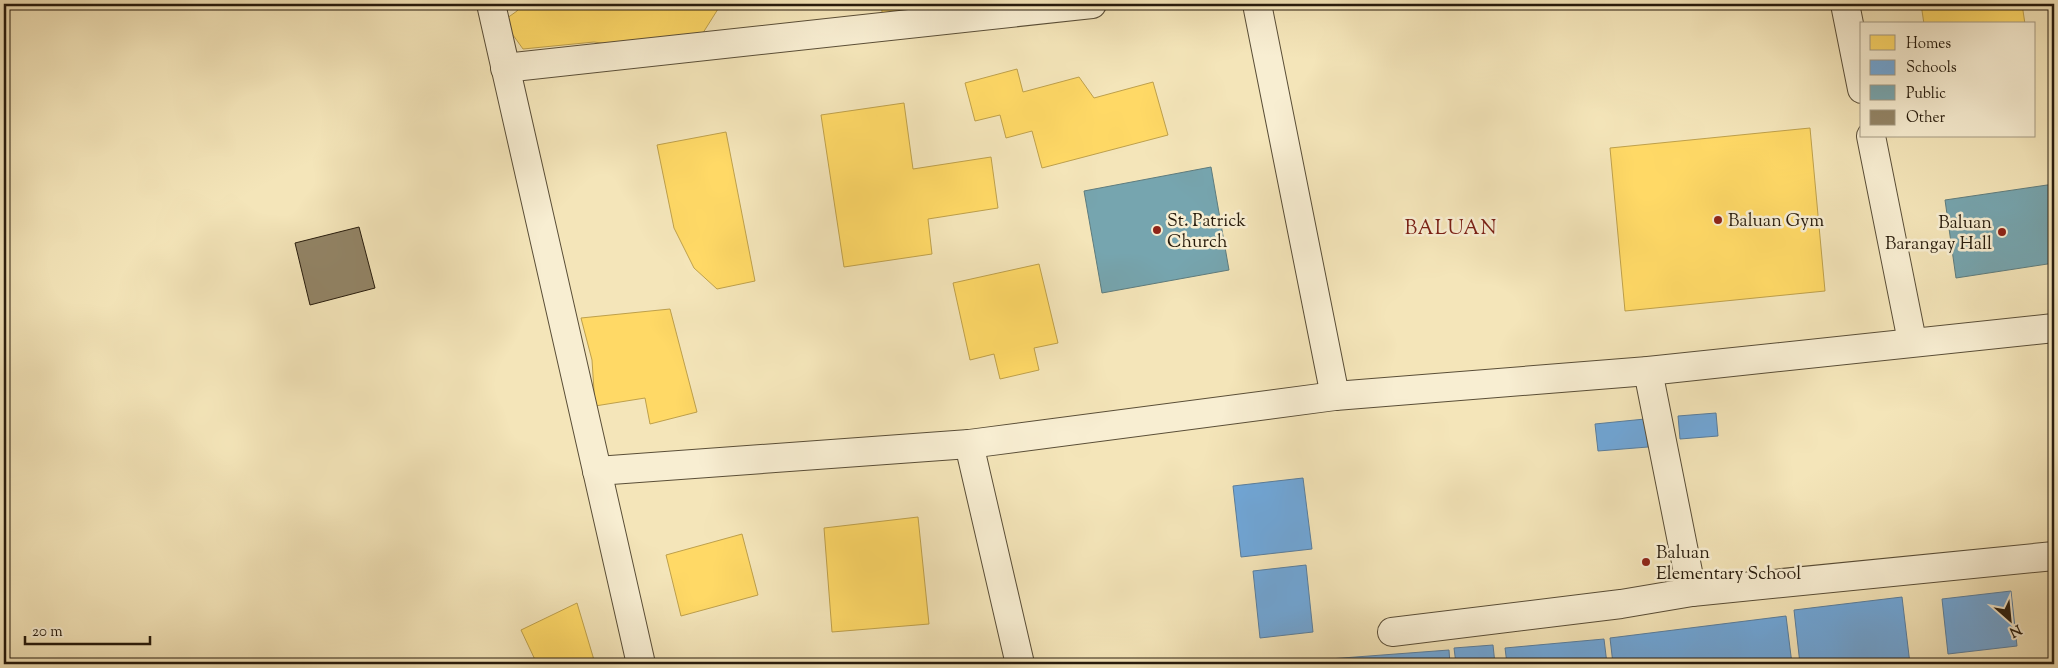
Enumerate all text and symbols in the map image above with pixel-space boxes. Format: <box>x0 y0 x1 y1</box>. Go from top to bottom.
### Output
legend <box>1860 22 2036 138</box>
text: Homes <box>1906 34 1951 55</box>
text: Schools <box>1906 58 1957 79</box>
text: Public <box>1906 84 1946 105</box>
text: Other <box>1906 108 1946 129</box>
place label: St. Patrick Church <box>1167 209 1246 256</box>
place label: Baluan Gym <box>1728 209 1824 235</box>
place label: Baluan Barangay Hall <box>1885 211 1992 258</box>
marker: Baluan Gym <box>1712 214 1724 226</box>
district label: BALUAN <box>1404 215 1498 244</box>
marker: St. Patrick Church <box>1151 224 1163 236</box>
marker: Baluan Barangay Hall <box>1996 226 2008 238</box>
place label: Baluan Elementary School <box>1656 541 1801 588</box>
marker: Baluan Elementary School <box>1640 556 1652 568</box>
north arrow <box>1986 596 2036 646</box>
scale bar <box>25 613 150 645</box>
text: N <box>2005 618 2025 641</box>
text: 20 m <box>32 622 63 643</box>

